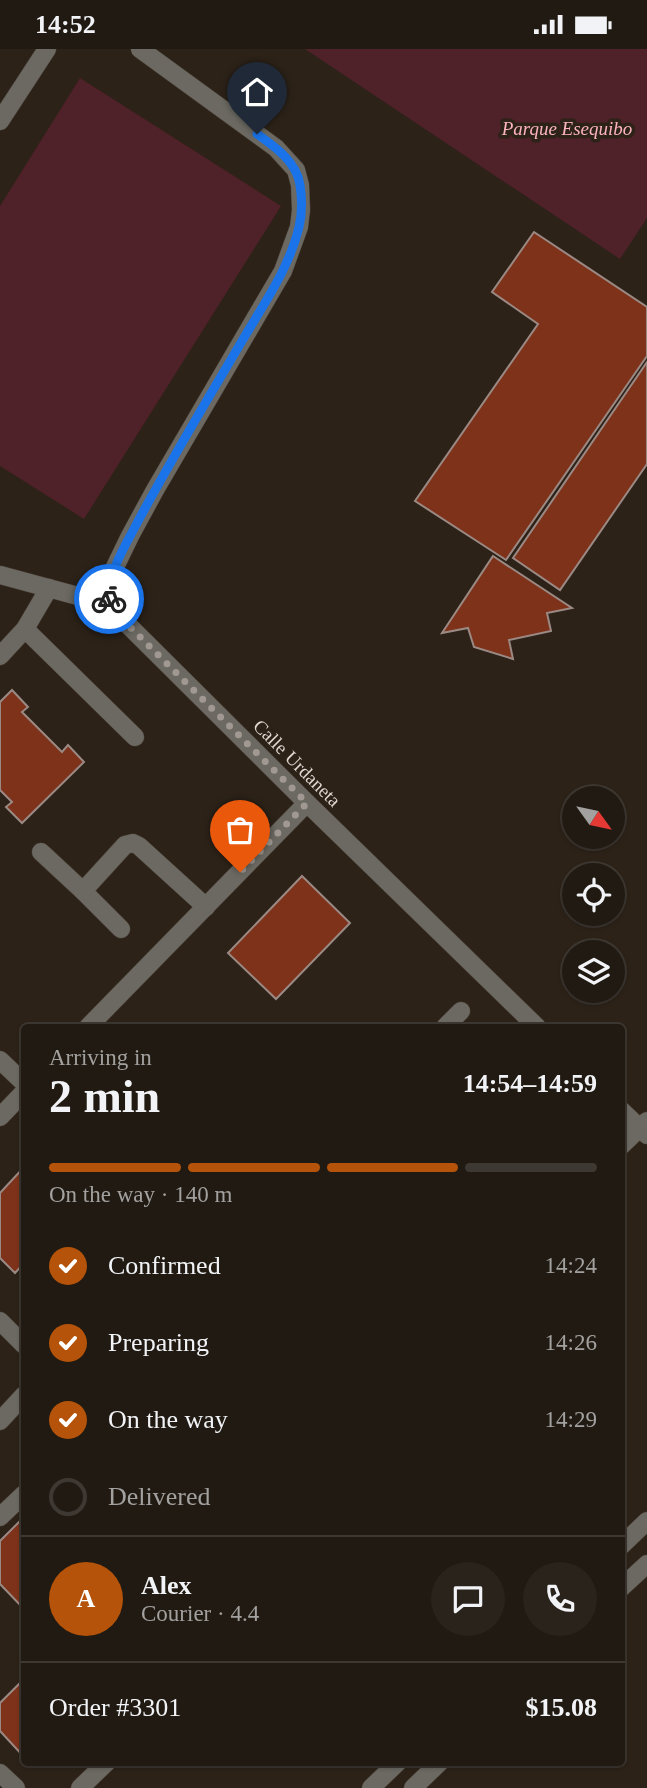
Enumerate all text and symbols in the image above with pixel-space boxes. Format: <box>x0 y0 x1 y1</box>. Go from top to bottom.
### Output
text: 14:52 <box>35 10 96 39</box>
pin <box>227 62 287 134</box>
icon: home <box>238 73 276 111</box>
park label: Parque Esequibo <box>501 118 632 139</box>
courier <box>74 564 144 634</box>
icon: bike <box>90 580 128 618</box>
street label: Calle Urdaneta <box>249 715 345 811</box>
north arrow <box>562 786 625 849</box>
map controls <box>562 786 625 1003</box>
pin <box>210 800 270 872</box>
icon: bag <box>221 811 259 849</box>
button: locate <box>562 863 625 926</box>
button: layers <box>562 940 625 1003</box>
text: Arriving in <box>49 1045 152 1070</box>
text: 14:54–14:59 <box>463 1069 597 1098</box>
text: 2 min <box>49 1071 160 1122</box>
text: On the way · 140 m <box>49 1182 232 1207</box>
icon: check <box>49 1247 87 1285</box>
text: Confirmed <box>108 1251 221 1280</box>
text: 14:24 <box>545 1253 597 1278</box>
icon: check <box>49 1324 87 1362</box>
text: Preparing <box>108 1328 209 1357</box>
text: 14:26 <box>545 1330 597 1355</box>
icon: check <box>49 1401 87 1439</box>
text: On the way <box>108 1405 228 1434</box>
text: 14:29 <box>545 1407 597 1432</box>
text: Delivered <box>108 1482 211 1511</box>
button: chat <box>431 1562 505 1636</box>
button: phone <box>523 1562 597 1636</box>
text: Alex <box>141 1571 192 1600</box>
text: A <box>77 1584 95 1613</box>
text: Courier · 4.4 <box>141 1601 259 1626</box>
text: Order #3301 <box>49 1693 181 1722</box>
text: $15.08 <box>526 1693 597 1722</box>

